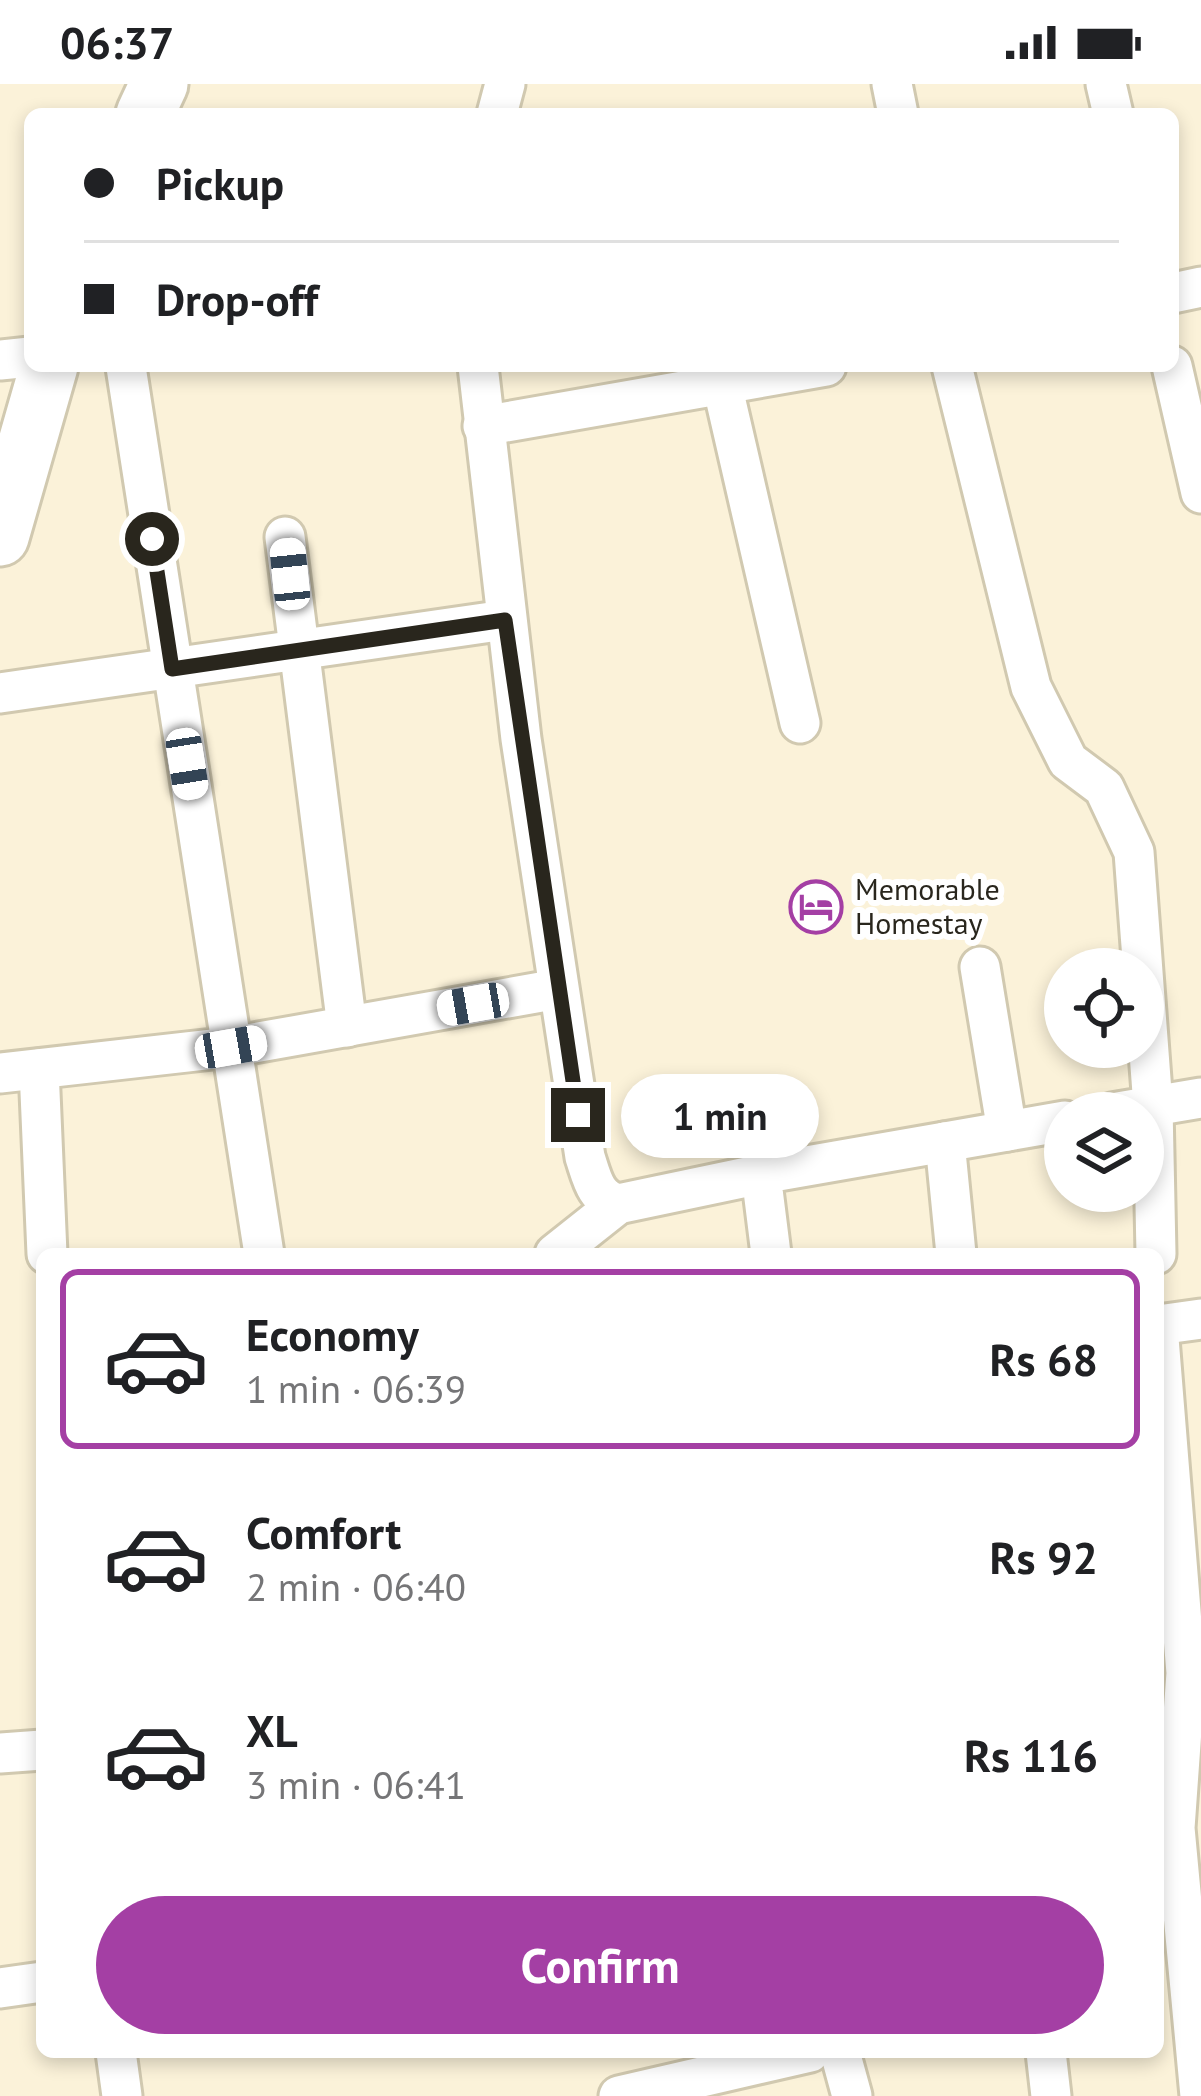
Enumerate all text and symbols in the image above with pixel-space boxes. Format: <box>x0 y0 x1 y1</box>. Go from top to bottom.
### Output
text: 06:37 <box>60 13 174 71</box>
text: Pickup <box>156 154 284 212</box>
text: Drop-off <box>156 270 318 328</box>
route start <box>125 512 179 566</box>
car <box>268 536 312 612</box>
car <box>164 726 210 802</box>
place label: Memorable Homestay <box>855 869 1000 942</box>
hotel icon: Memorable Homestay <box>788 879 844 935</box>
map controls <box>1044 948 1164 1212</box>
button: locate <box>1044 948 1164 1068</box>
car <box>434 980 512 1028</box>
car <box>192 1023 270 1071</box>
callout: 1 min <box>620 1073 818 1157</box>
route end <box>551 1088 605 1142</box>
text: 1 min <box>672 1090 768 1141</box>
button: layers <box>1044 1092 1164 1212</box>
icon: car <box>102 1305 210 1413</box>
text: Economy <box>246 1305 419 1363</box>
text: Rs 68 <box>990 1330 1098 1388</box>
text: 1 min · 06:39 <box>246 1363 466 1414</box>
icon: car <box>102 1503 210 1611</box>
text: Comfort <box>246 1503 401 1561</box>
text: Rs 92 <box>990 1528 1098 1586</box>
text: 2 min · 06:40 <box>246 1561 466 1612</box>
icon: car <box>102 1701 210 1809</box>
text: XL <box>246 1701 298 1759</box>
text: Rs 116 <box>964 1726 1098 1784</box>
text: 3 min · 06:41 <box>246 1759 466 1810</box>
button: Confirm <box>96 1896 1104 2034</box>

